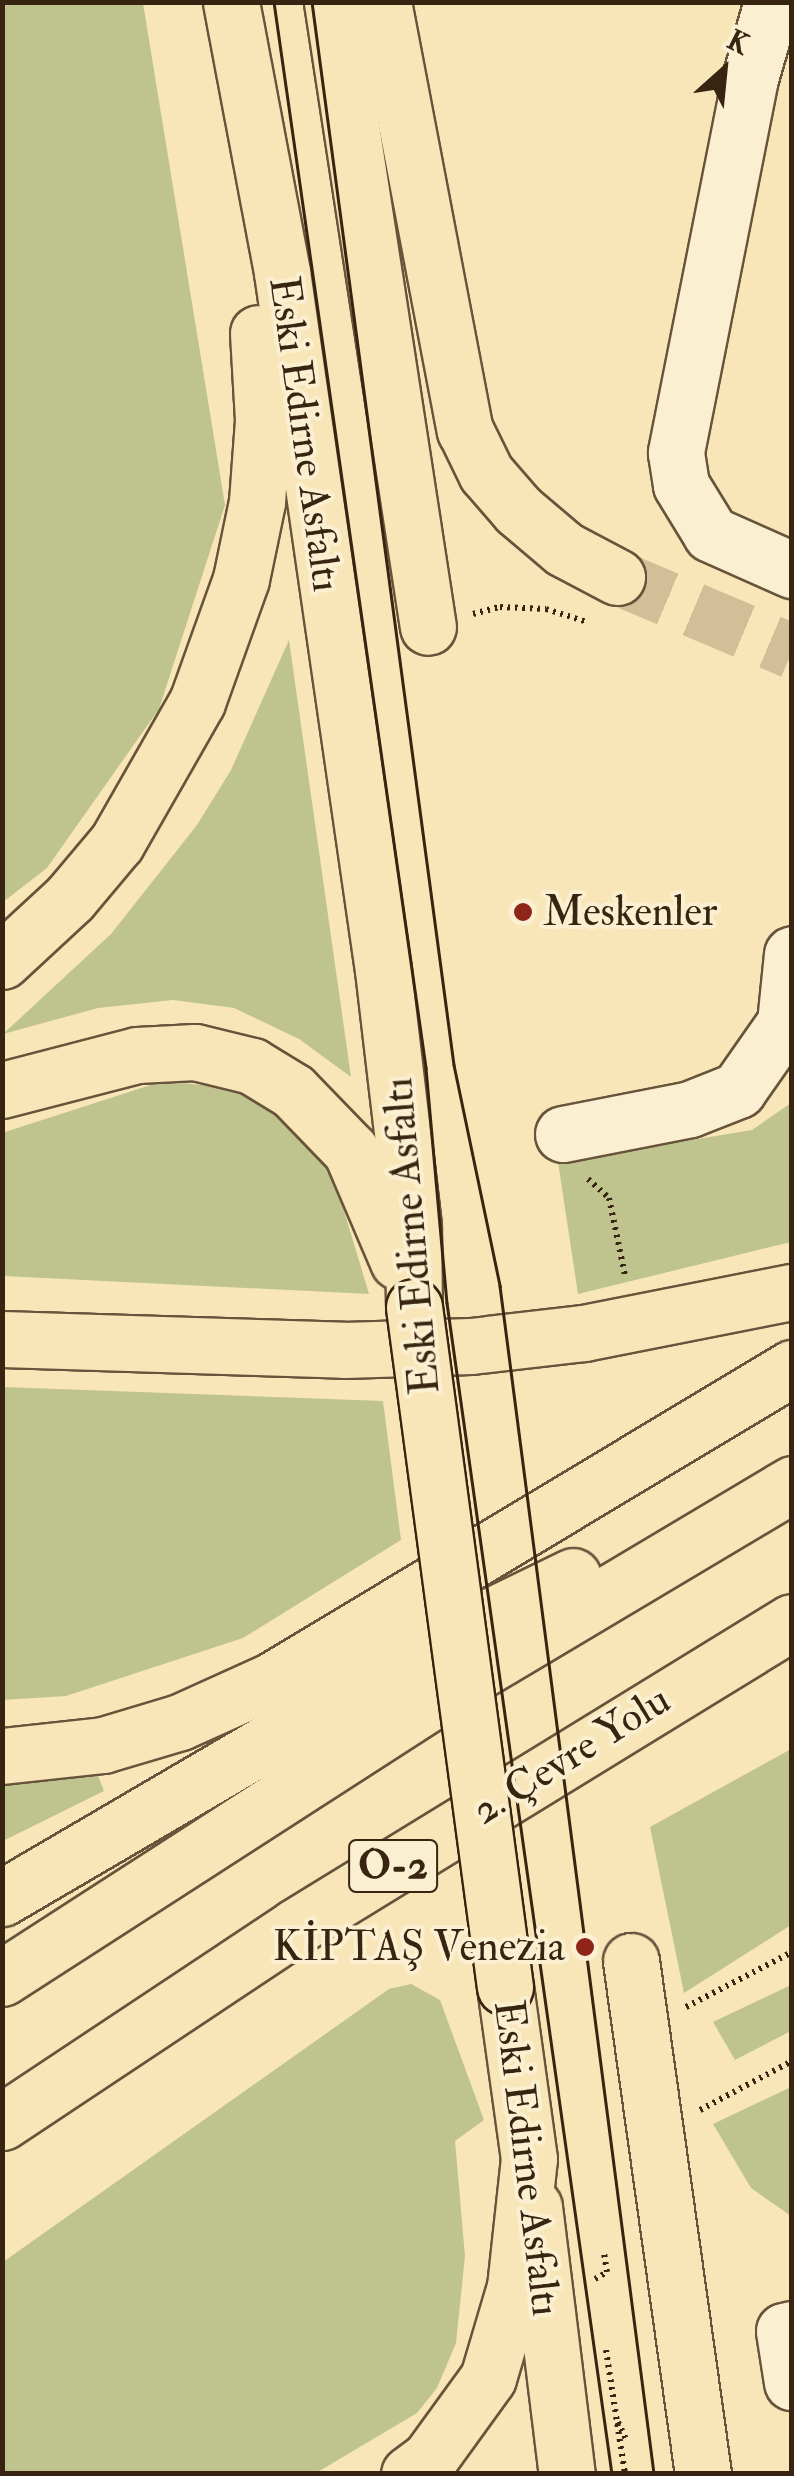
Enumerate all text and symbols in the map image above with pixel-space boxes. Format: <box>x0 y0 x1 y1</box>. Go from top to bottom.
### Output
north arrow <box>674 20 774 120</box>
text: K <box>721 23 755 63</box>
street label: Eski Edirne Asfaltı <box>258 273 352 595</box>
place label: Meskenler <box>543 887 717 937</box>
marker: Meskenler <box>512 901 534 923</box>
street label: Eski Edirne Asfaltı <box>373 1076 451 1396</box>
street label: 2. Çevre Yolu <box>463 1674 679 1836</box>
road number: O-2 <box>348 1831 438 1901</box>
place label: KİPTAŞ Venezia <box>273 1922 565 1972</box>
marker: KİPTAŞ Venezia <box>574 1936 596 1958</box>
street label: Eski Edirne Asfaltı <box>483 1997 571 2319</box>

